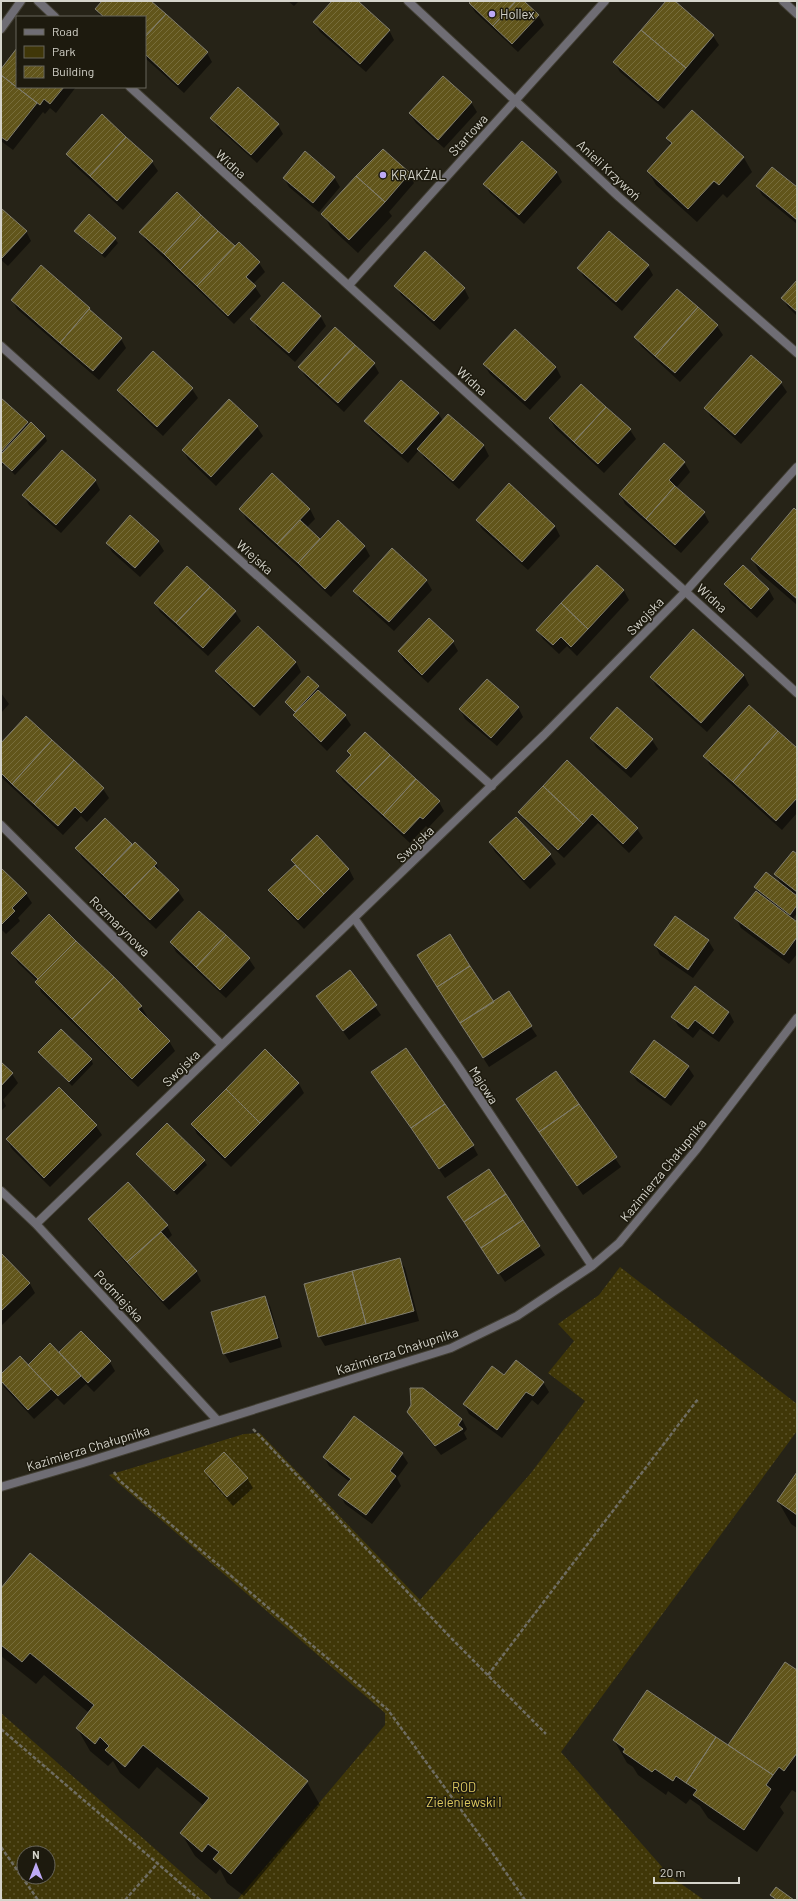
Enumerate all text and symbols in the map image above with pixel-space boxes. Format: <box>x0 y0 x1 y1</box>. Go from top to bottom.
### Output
place label: Hollex <box>500 6 535 22</box>
marker: Hollex <box>487 9 497 19</box>
legend <box>16 16 146 88</box>
text: Road <box>52 24 79 38</box>
text: Park <box>52 44 76 58</box>
text: Building <box>52 64 94 78</box>
street label: Startowa <box>445 111 491 159</box>
street label: Anieli Krzywoń <box>574 136 644 204</box>
street label: Widna <box>212 146 250 182</box>
place label: KRAKŻAL <box>391 167 446 183</box>
marker: KRAKŻAL <box>378 170 388 180</box>
street label: Widna <box>453 363 491 399</box>
street label: Wiejska <box>233 536 277 578</box>
street label: Widna <box>693 580 731 616</box>
street label: Swojska <box>623 594 667 638</box>
street label: Swojska <box>393 822 437 866</box>
street label: Rozmarynowa <box>86 892 154 960</box>
street label: Swojska <box>159 1046 203 1090</box>
street label: Majowa <box>466 1063 502 1107</box>
street label: Kazimierza Chałupnika <box>617 1115 709 1225</box>
street label: Podmiejska <box>91 1267 147 1325</box>
street label: Kazimierza Chałupnika <box>334 1324 460 1378</box>
street label: Kazimierza Chałupnika <box>24 1422 152 1474</box>
park label: ROD Zieleniewski I <box>426 1779 502 1810</box>
north arrow <box>16 1845 56 1885</box>
text: N <box>32 1848 40 1861</box>
scale bar <box>654 1859 739 1885</box>
text: 20 m <box>660 1865 686 1879</box>

